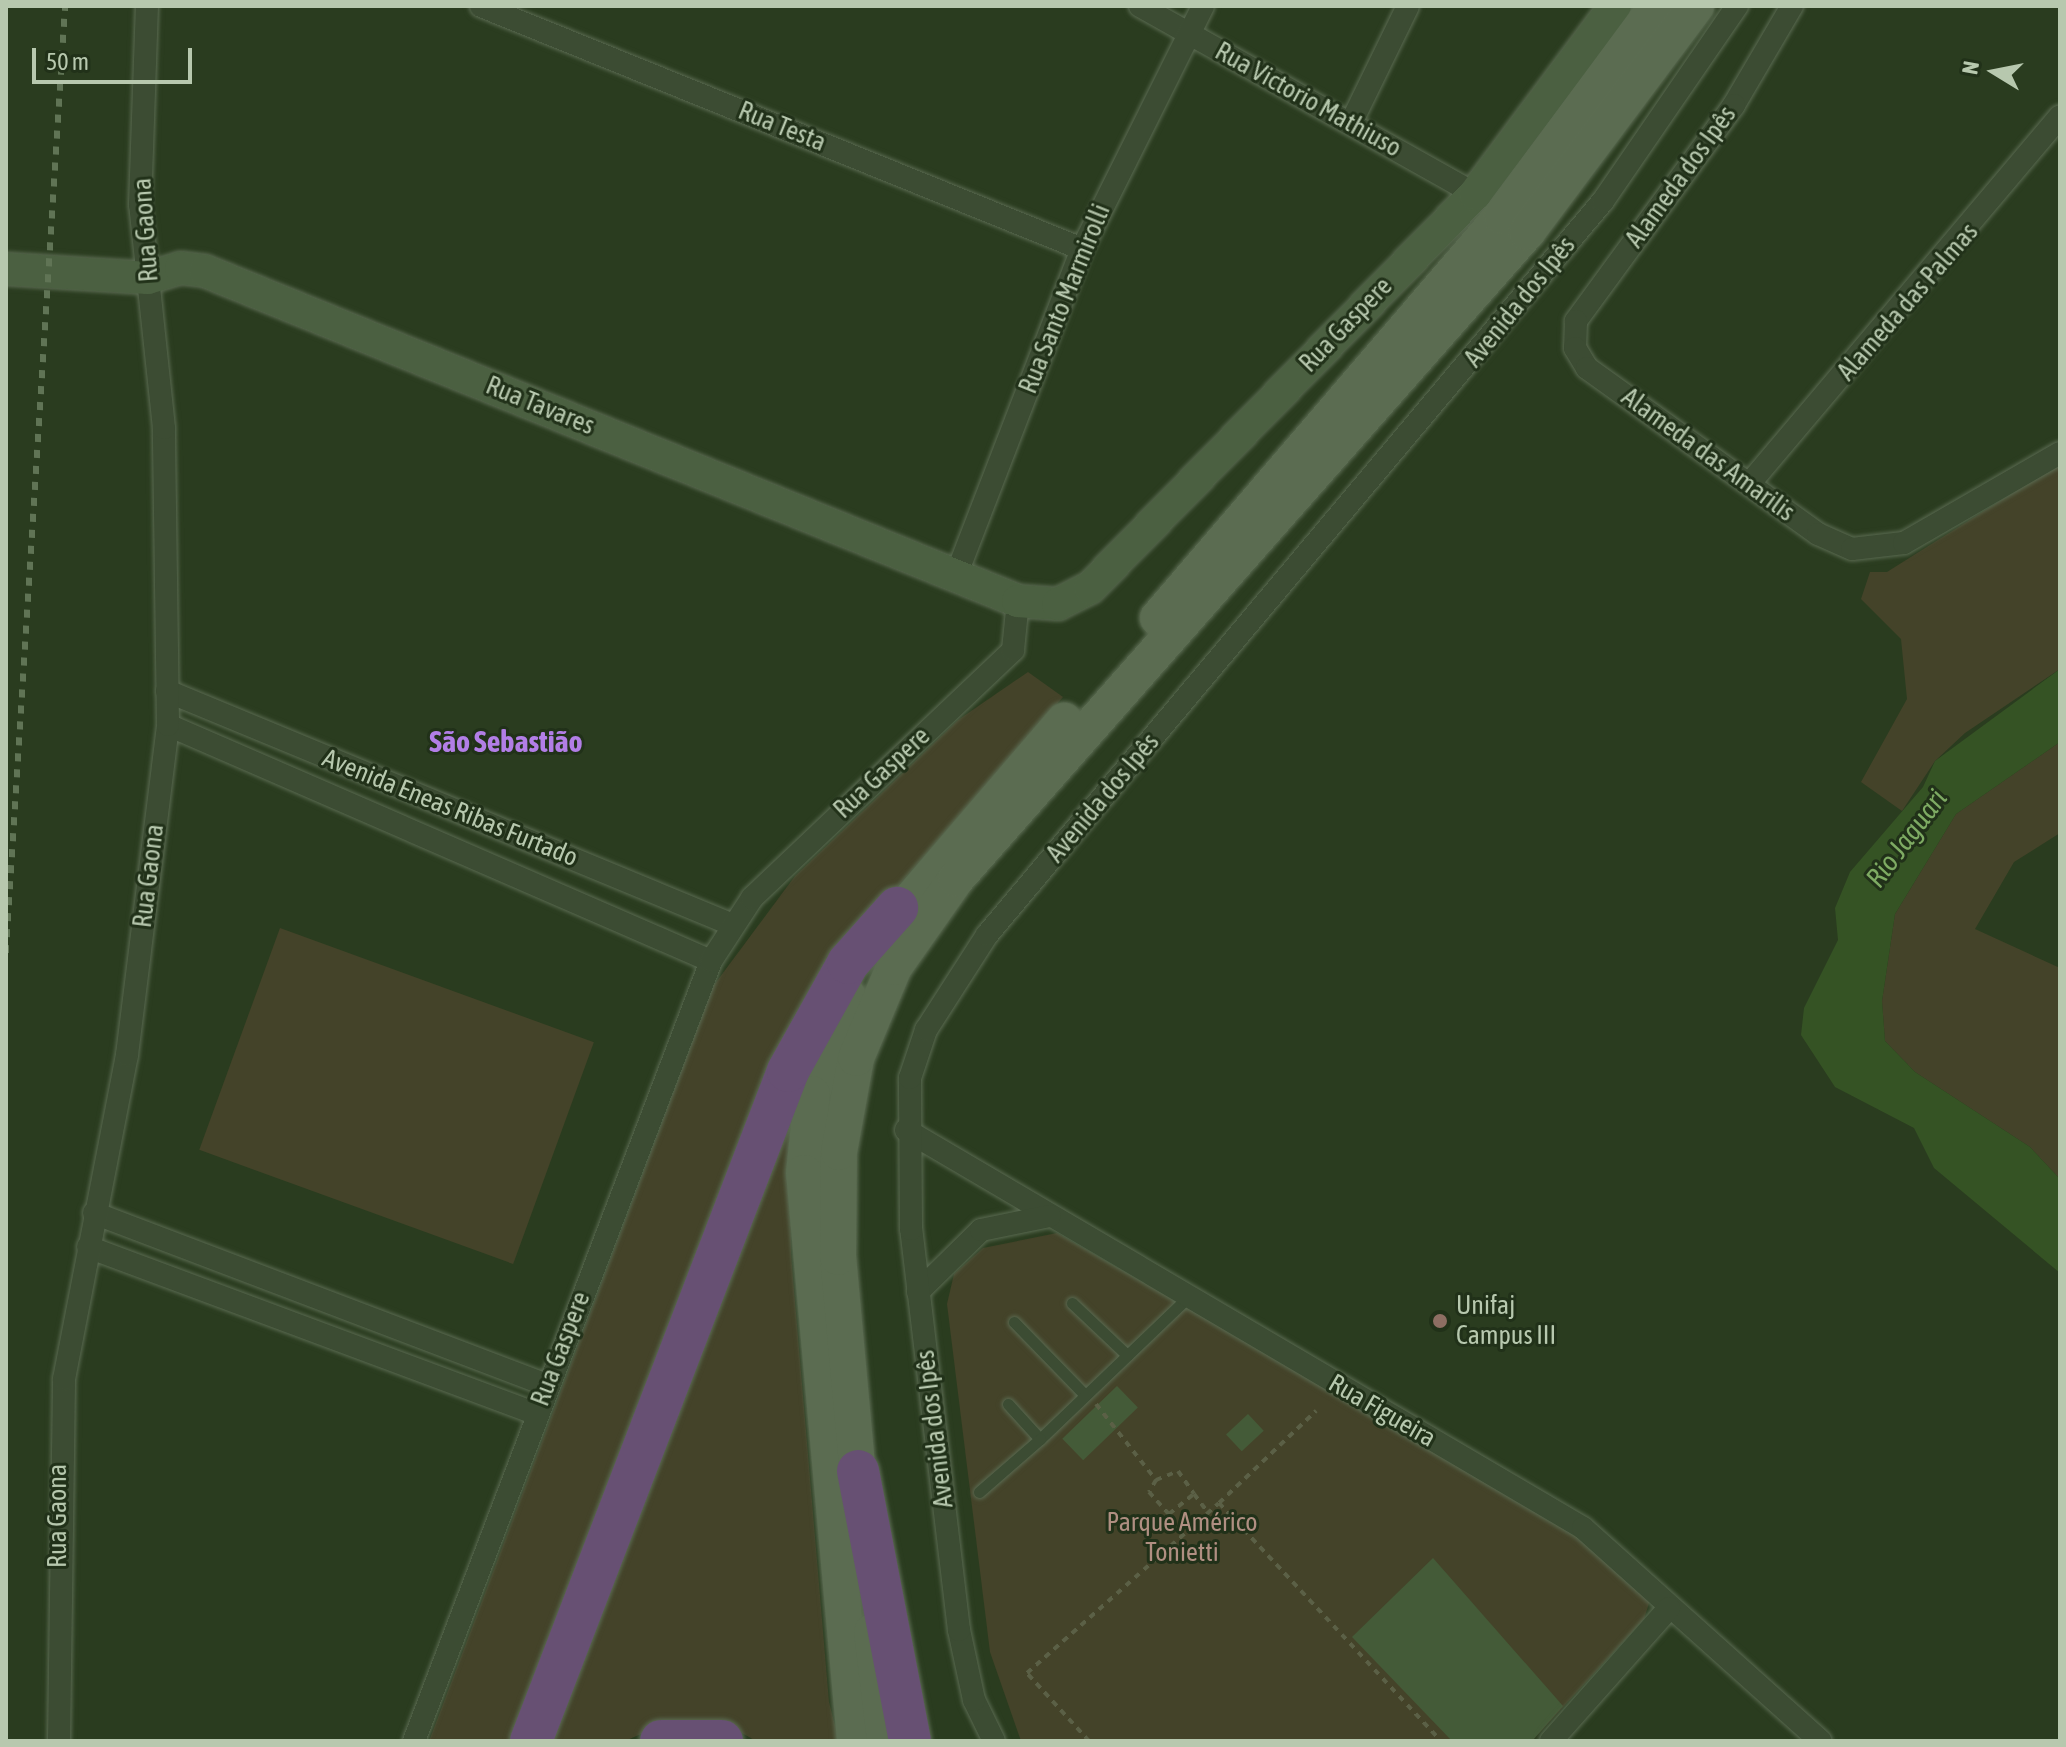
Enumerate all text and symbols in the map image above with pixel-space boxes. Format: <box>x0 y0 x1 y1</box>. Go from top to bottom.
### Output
scale bar <box>36 32 196 82</box>
north arrow <box>1954 32 2034 112</box>
street label: Rua Victorio Mathiuso <box>1209 36 1407 164</box>
text: 50 m <box>46 48 89 75</box>
text: N <box>1956 59 1984 76</box>
street label: Rua Testa <box>734 95 830 159</box>
street label: Alameda dos Ipês <box>1619 100 1743 254</box>
street label: Rua Gaona <box>127 177 165 283</box>
street label: Rua Santo Marmirolli <box>1013 200 1117 398</box>
street label: Alameda das Palmas <box>1831 217 1985 387</box>
street label: Avenida dos Ipês <box>1458 230 1582 374</box>
street label: Rua Gaspere <box>1293 271 1399 379</box>
street label: Rua Tavares <box>481 370 599 442</box>
street label: Alameda das Amarilis <box>1615 382 1801 528</box>
street label: Rua Gaspere <box>828 721 936 825</box>
district label: São Sebastião <box>429 723 583 759</box>
street label: Avenida dos Ipês <box>1040 727 1166 869</box>
street label: Avenida Eneas Ribas Furtado <box>318 743 582 873</box>
water label: Rio Jaguari <box>1858 782 1954 894</box>
street label: Rua Gaona <box>127 822 171 930</box>
street label: Rua Gaspere <box>525 1287 597 1411</box>
place label: Unifaj Campus III <box>1456 1290 1556 1352</box>
marker: Unifaj Campus III <box>1431 1312 1449 1330</box>
street label: Avenida dos Ipês <box>910 1348 960 1510</box>
street label: Rua Figueira <box>1323 1368 1441 1454</box>
street label: Rua Gaona <box>42 1464 74 1568</box>
park label: Parque Américo Tonietti <box>1107 1507 1257 1568</box>

